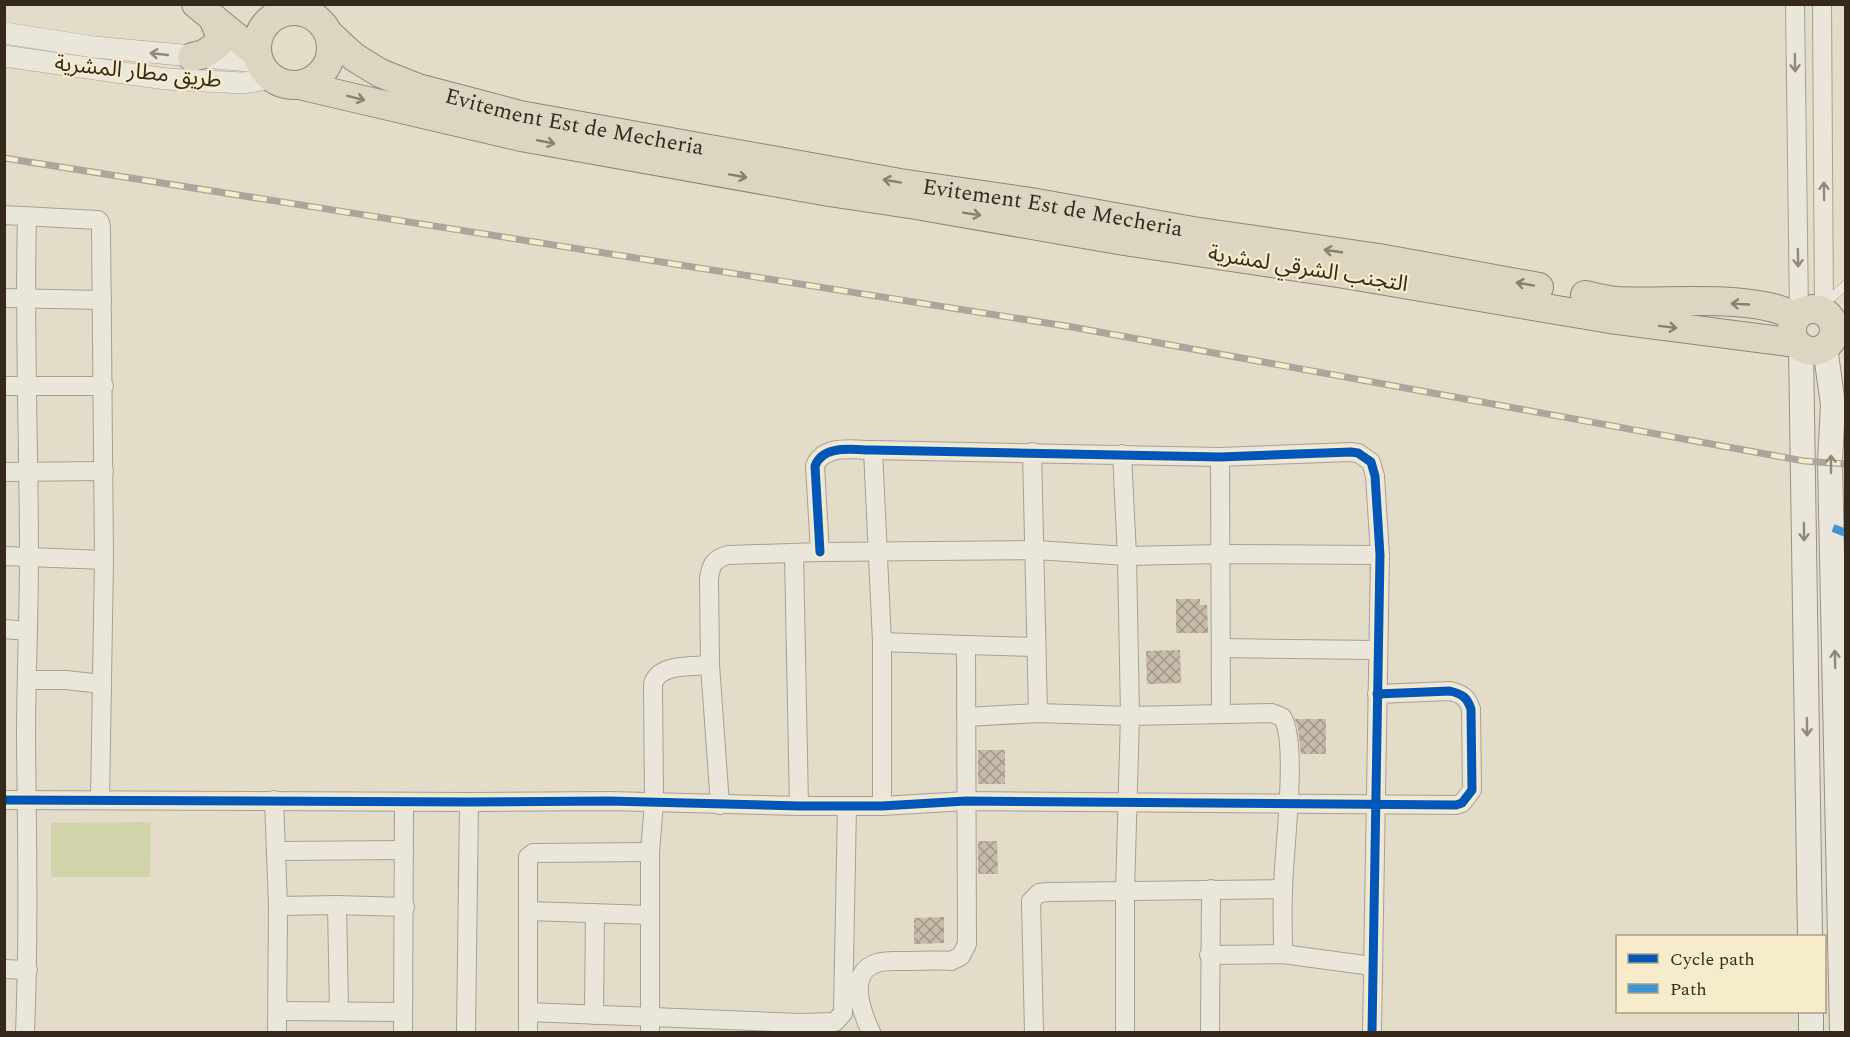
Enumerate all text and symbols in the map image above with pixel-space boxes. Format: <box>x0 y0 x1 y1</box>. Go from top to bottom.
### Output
street label: طريق مطار المشرية <box>53 47 223 97</box>
one-way arrow <box>150 48 170 59</box>
one-way arrow <box>1790 52 1801 72</box>
street label: Evitement Est de Mecheria <box>441 79 707 164</box>
one-way arrow <box>347 92 366 104</box>
one-way arrow <box>536 137 556 148</box>
street label: Evitement Est de Mecheria <box>920 170 1186 245</box>
one-way arrow <box>728 171 748 182</box>
one-way arrow <box>882 176 902 187</box>
one-way arrow <box>1818 181 1829 201</box>
one-way arrow <box>962 209 982 220</box>
street label: التجنب الشرقي لمشرية <box>1206 237 1410 301</box>
one-way arrow <box>1324 246 1343 257</box>
one-way arrow <box>1792 247 1804 267</box>
one-way arrow <box>1516 278 1536 289</box>
one-way arrow <box>1730 298 1750 309</box>
one-way arrow <box>1657 322 1677 333</box>
one-way arrow <box>1825 455 1837 475</box>
one-way arrow <box>1799 521 1810 541</box>
one-way arrow <box>1829 650 1841 670</box>
one-way arrow <box>1801 716 1812 736</box>
legend <box>1616 935 1826 1013</box>
text: Cycle path <box>1670 946 1755 973</box>
text: Path <box>1670 976 1707 1003</box>

